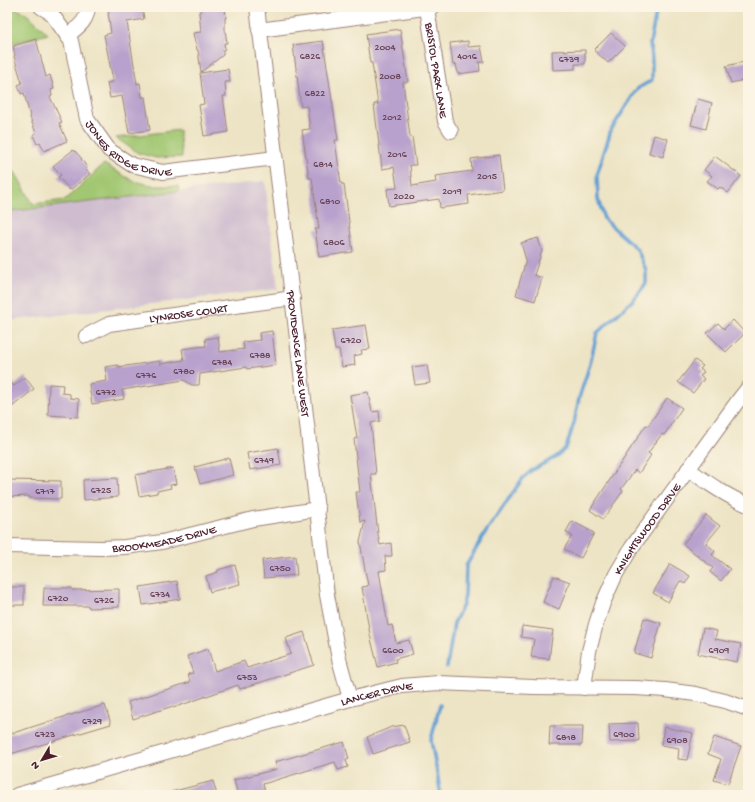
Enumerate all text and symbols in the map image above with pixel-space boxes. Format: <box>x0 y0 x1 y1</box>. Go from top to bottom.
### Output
street label: BRISTOL PARK LANE <box>420 21 450 120</box>
house number: 2004 <box>375 42 396 54</box>
house number: 6826 <box>300 51 321 63</box>
house number: 4016 <box>457 51 478 63</box>
house number: 6739 <box>559 54 579 66</box>
house number: 2008 <box>379 71 401 83</box>
house number: 6822 <box>305 88 325 100</box>
house number: 2012 <box>382 112 402 124</box>
street label: JONES RIDGE DRIVE <box>81 118 173 181</box>
house number: 2016 <box>387 149 408 161</box>
house number: 6814 <box>313 159 333 171</box>
house number: 2015 <box>477 171 497 183</box>
house number: 2019 <box>442 186 462 198</box>
house number: 2020 <box>393 191 415 203</box>
house number: 6810 <box>320 196 340 208</box>
house number: 6806 <box>323 237 346 249</box>
street label: PROVIDENCE LANE WEST <box>282 289 311 419</box>
street label: LYNROSE COURT <box>149 302 230 327</box>
house number: 6720 <box>341 335 362 347</box>
house number: 6788 <box>249 350 271 362</box>
house number: 6784 <box>212 357 233 369</box>
house number: 6780 <box>173 366 195 378</box>
house number: 6776 <box>136 370 157 382</box>
house number: 6772 <box>96 387 116 399</box>
house number: 6749 <box>254 455 274 467</box>
street label: KNIGHTSWOOD DRIVE <box>612 481 685 578</box>
house number: 6725 <box>91 485 111 497</box>
house number: 6717 <box>35 486 56 498</box>
street label: BROOKMEADE DRIVE <box>111 523 219 557</box>
house number: 6750 <box>269 563 291 575</box>
house number: 6734 <box>150 589 170 601</box>
house number: 6720 <box>48 593 69 605</box>
house number: 6726 <box>94 595 115 607</box>
house number: 6600 <box>382 645 404 657</box>
house number: 6909 <box>709 645 729 657</box>
house number: 6753 <box>237 672 257 684</box>
street label: LANCER DRIVE <box>340 680 414 710</box>
house number: 6729 <box>82 716 102 728</box>
house number: 6723 <box>35 729 55 741</box>
house number: 6900 <box>613 729 635 741</box>
house number: 6818 <box>556 732 577 744</box>
house number: 6908 <box>666 735 688 747</box>
north arrow <box>22 740 62 780</box>
text: N <box>29 758 43 771</box>

